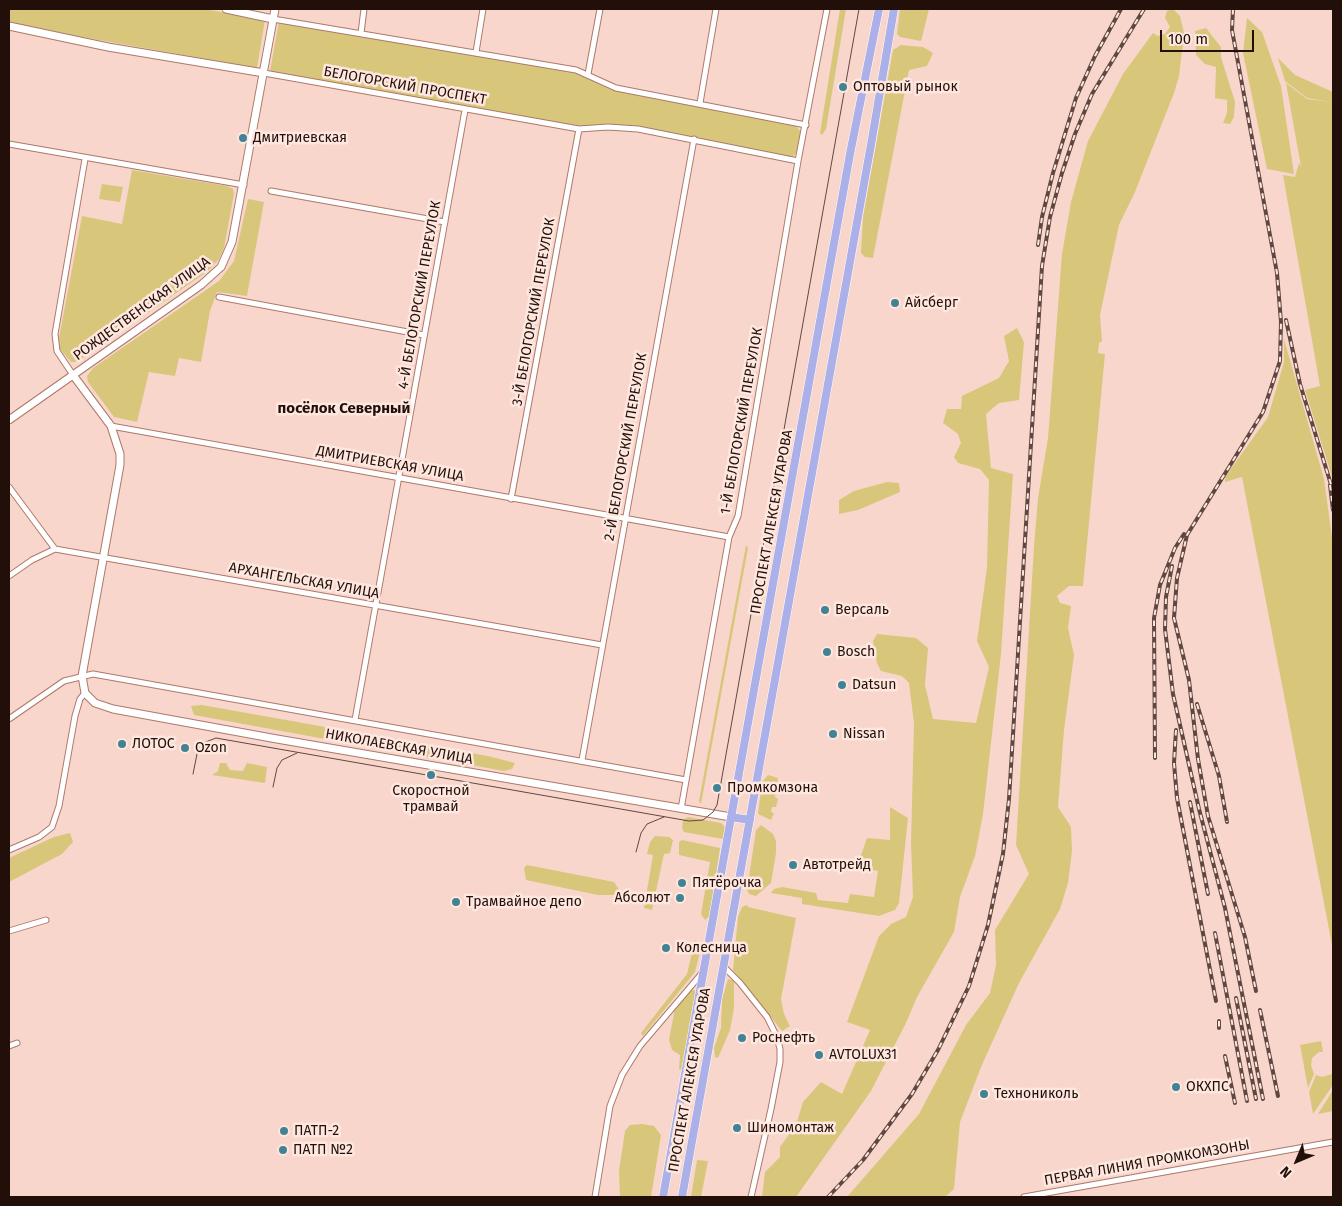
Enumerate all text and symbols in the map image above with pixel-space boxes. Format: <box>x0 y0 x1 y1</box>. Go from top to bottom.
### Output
scale bar <box>1162 20 1256 52</box>
text: 100 m <box>1168 30 1208 48</box>
street label: БЕЛОГОРСКИЙ ПРОСПЕКТ <box>322 63 488 109</box>
place label: Оптовый рынок <box>853 79 958 95</box>
marker: Оптовый рынок <box>837 81 849 93</box>
place label: Дмитриевская <box>253 130 347 146</box>
marker: Дмитриевская <box>237 132 249 144</box>
street label: 4-Й БЕЛОГОРСКИЙ ПЕРЕУЛОК <box>395 200 445 390</box>
street label: 3-Й БЕЛОГОРСКИЙ ПЕРЕУЛОК <box>509 217 559 407</box>
street label: РОЖДЕСТВЕНСКАЯ УЛИЦА <box>70 254 214 364</box>
place label: Айсберг <box>905 295 958 311</box>
marker: Айсберг <box>889 297 901 309</box>
street label: 1-Й БЕЛОГОРСКИЙ ПЕРЕУЛОК <box>717 326 767 516</box>
street label: 2-Й БЕЛОГОРСКИЙ ПЕРЕУЛОК <box>601 352 651 542</box>
district label: посёлок Северный <box>278 400 410 418</box>
street label: ПРОСПЕКТ АЛЕКСЕЯ УГАРОВА <box>747 428 797 616</box>
street label: ДМИТРИЕВСКАЯ УЛИЦА <box>315 443 465 485</box>
street label: АРХАНГЕЛЬСКАЯ УЛИЦА <box>228 560 380 602</box>
place label: Версаль <box>835 602 889 618</box>
marker: Версаль <box>819 604 831 616</box>
place label: Bosch <box>837 644 875 660</box>
marker: Bosch <box>821 646 833 658</box>
place label: Datsun <box>852 677 896 693</box>
marker: Datsun <box>836 679 848 691</box>
street label: НИКОЛАЕВСКАЯ УЛИЦА <box>324 726 474 768</box>
place label: Nissan <box>843 726 885 742</box>
marker: Nissan <box>827 728 839 740</box>
place label: ЛОТОС <box>132 736 175 752</box>
marker: ЛОТОС <box>116 738 128 750</box>
place label: Ozon <box>195 740 227 756</box>
marker: Ozon <box>179 742 191 754</box>
marker: Скоростной трамвай <box>425 769 437 781</box>
place label: Промкомзона <box>727 780 818 796</box>
marker: Промкомзона <box>711 782 723 794</box>
place label: Скоростной трамвай <box>392 783 470 816</box>
place label: Автотрейд <box>803 857 871 873</box>
marker: Автотрейд <box>787 859 799 871</box>
place label: Пятёрочка <box>692 875 762 891</box>
marker: Пятёрочка <box>676 877 688 889</box>
place label: Абсолют <box>614 890 670 906</box>
marker: Абсолют <box>674 892 686 904</box>
place label: Трамвайное депо <box>466 894 582 910</box>
marker: Трамвайное депо <box>450 896 462 908</box>
place label: Колесница <box>676 940 747 956</box>
marker: Колесница <box>660 942 672 954</box>
street label: ПРОСПЕКТ АЛЕКСЕЯ УГАРОВА <box>665 986 715 1174</box>
place label: Роснефть <box>752 1030 815 1046</box>
marker: Роснефть <box>736 1032 748 1044</box>
place label: AVTOLUX31 <box>829 1047 897 1063</box>
marker: AVTOLUX31 <box>813 1049 825 1061</box>
place label: ОКХПС <box>1186 1079 1229 1095</box>
marker: ОКХПС <box>1170 1081 1182 1093</box>
place label: Технониколь <box>994 1086 1078 1102</box>
marker: Технониколь <box>978 1088 990 1100</box>
place label: Шиномонтаж <box>747 1120 834 1136</box>
marker: Шиномонтаж <box>731 1122 743 1134</box>
place label: ПАТП-2 <box>294 1123 339 1139</box>
marker: ПАТП-2 <box>278 1125 290 1137</box>
north arrow <box>1272 1136 1322 1186</box>
street label: ПЕРВАЯ ЛИНИЯ ПРОМКОМЗОНЫ <box>1043 1137 1251 1189</box>
place label: ПАТП №2 <box>293 1142 353 1158</box>
marker: ПАТП №2 <box>277 1144 289 1156</box>
text: N <box>1277 1163 1295 1181</box>

